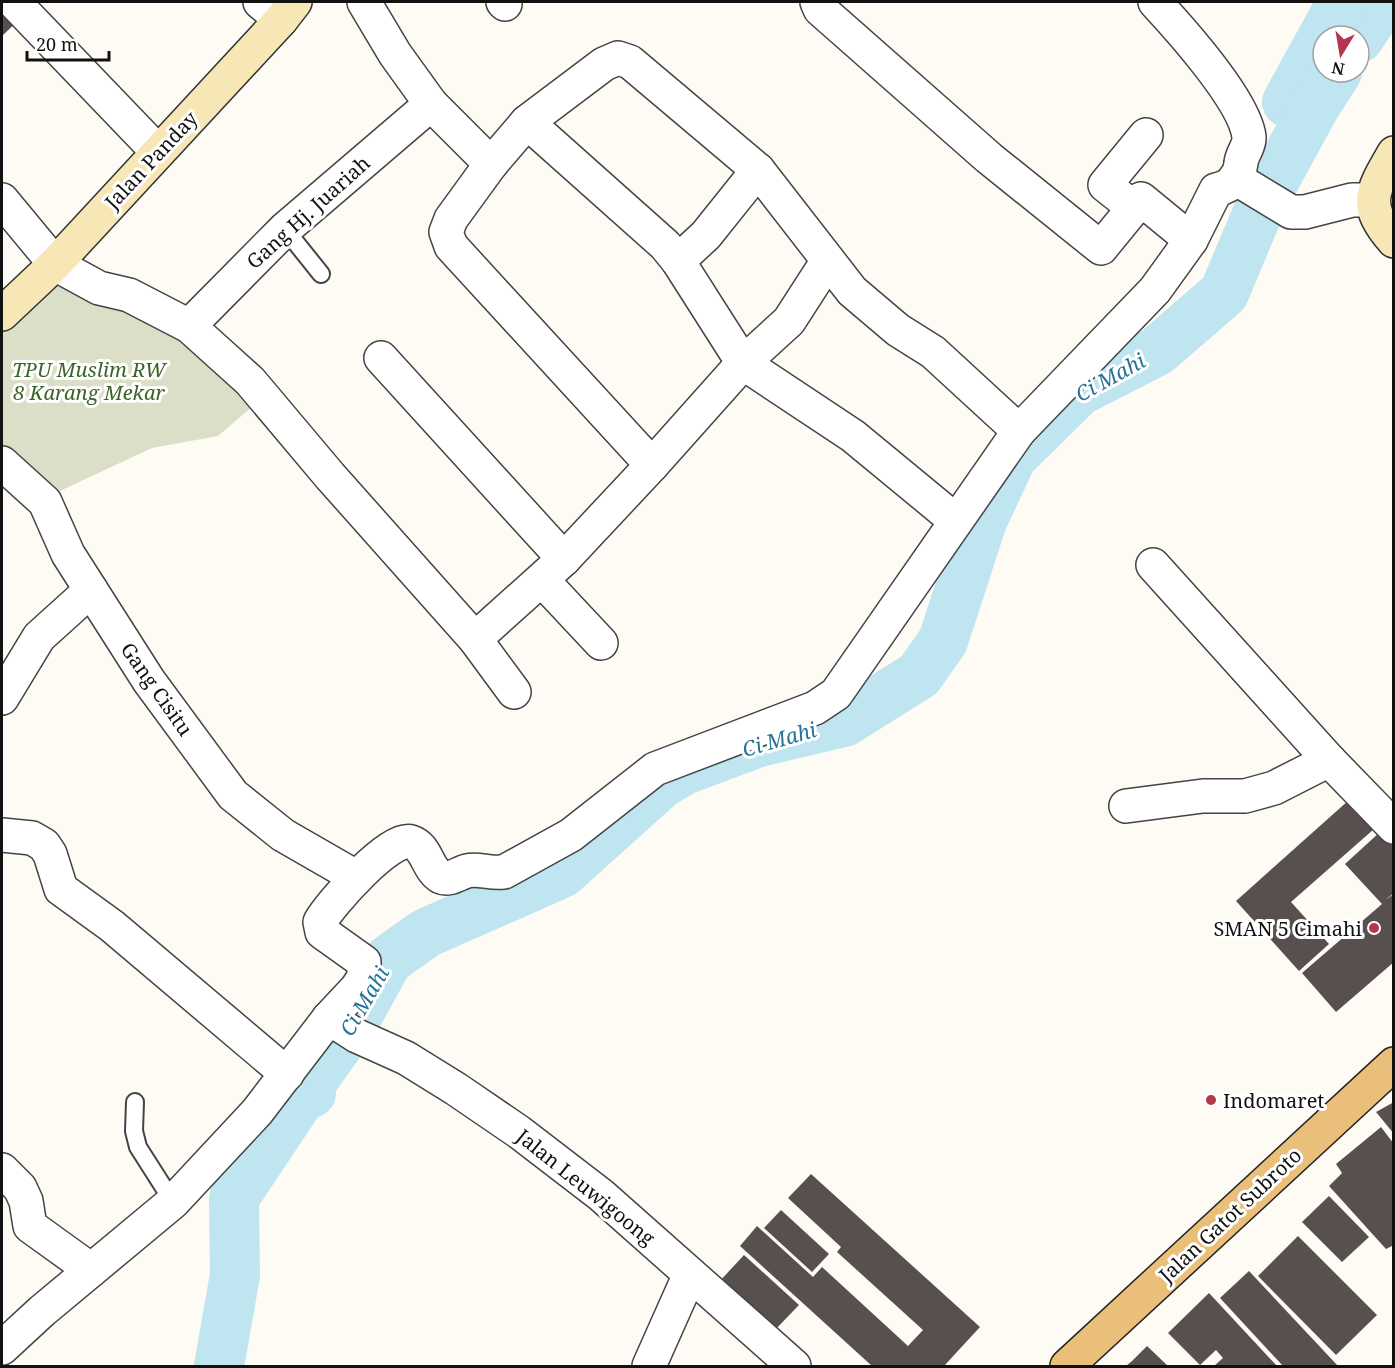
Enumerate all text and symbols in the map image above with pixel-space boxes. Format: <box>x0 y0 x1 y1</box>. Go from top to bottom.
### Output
scale bar <box>27 24 110 62</box>
north arrow <box>1311 24 1371 84</box>
text: 20 m <box>36 32 78 56</box>
text: N <box>1329 57 1346 81</box>
street label: Jalan Panday <box>98 105 204 216</box>
street label: Gang Hj. Juariah <box>241 149 376 275</box>
water label: Ci Mahi <box>1070 346 1150 408</box>
park label: TPU Muslim RW 8 Karang Mekar <box>12 356 168 406</box>
street label: Gang Cisitu <box>115 637 199 741</box>
water label: Ci Mahi <box>739 715 820 763</box>
place label: SMAN 5 Cimahi <box>1213 915 1363 942</box>
marker: SMAN 5 Cimahi <box>1367 921 1381 935</box>
water label: Ci Mahi <box>333 961 395 1041</box>
place label: Indomaret <box>1223 1087 1324 1114</box>
marker: Indomaret <box>1204 1093 1218 1107</box>
street label: Jalan Leuwigoong <box>510 1122 661 1251</box>
street label: Jalan Gatot Subroto <box>1152 1142 1307 1289</box>

